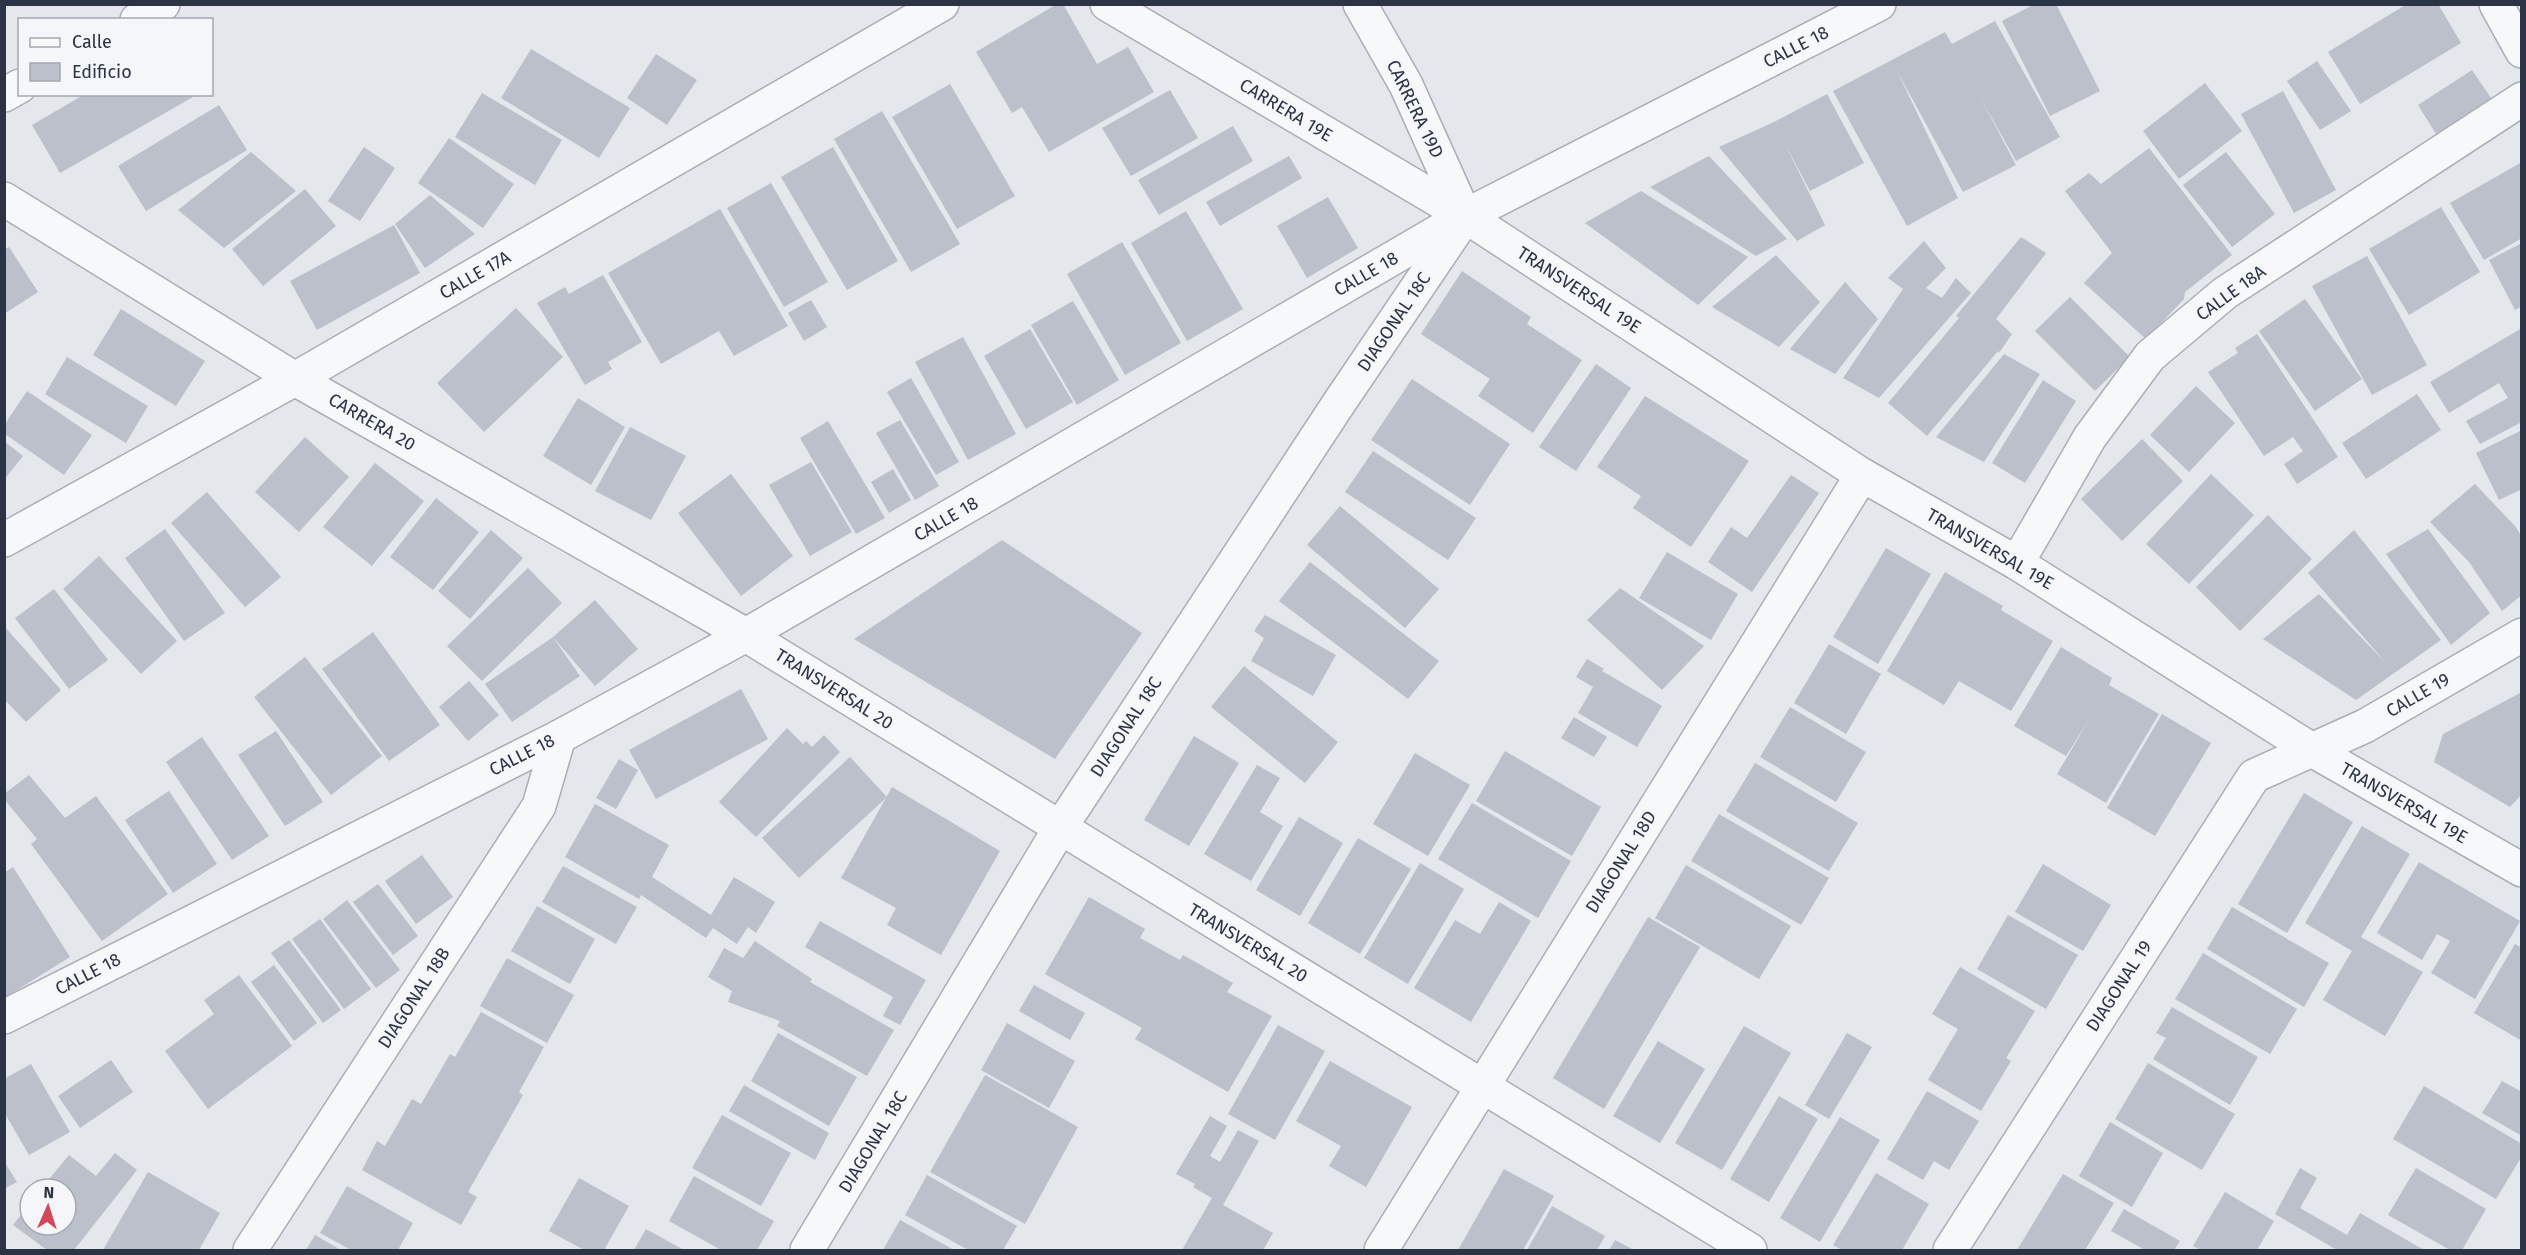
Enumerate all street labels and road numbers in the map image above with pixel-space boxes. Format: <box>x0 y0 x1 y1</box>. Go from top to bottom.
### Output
street label: CALLE 18 <box>1760 21 1832 73</box>
street label: CARRERA 19D <box>1382 56 1448 162</box>
street label: CARRERA 19E <box>1235 74 1337 146</box>
street label: TRANSVERSAL 19E <box>1513 242 1645 338</box>
street label: CALLE 17A <box>436 246 515 304</box>
street label: CALLE 18 <box>1330 247 1402 301</box>
street label: CALLE 18A <box>2192 260 2271 326</box>
street label: DIAGONAL 18C <box>1353 268 1435 376</box>
street label: CARRERA 20 <box>325 388 419 456</box>
street label: CALLE 18 <box>910 492 982 546</box>
street label: TRANSVERSAL 19E <box>1922 504 2058 594</box>
street label: TRANSVERSAL 20 <box>771 644 897 734</box>
street label: CALLE 19 <box>2382 668 2454 722</box>
street label: DIAGONAL 18C <box>1085 673 1167 781</box>
street label: CALLE 18 <box>486 729 558 781</box>
street label: TRANSVERSAL 19E <box>2336 758 2472 848</box>
street label: DIAGONAL 18D <box>1581 807 1661 917</box>
street label: TRANSVERSAL 20 <box>1184 899 1312 987</box>
street label: DIAGONAL 19 <box>2081 936 2157 1036</box>
street label: DIAGONAL 18B <box>373 943 455 1053</box>
street label: CALLE 18 <box>52 948 124 1000</box>
street label: DIAGONAL 18C <box>834 1087 912 1197</box>

